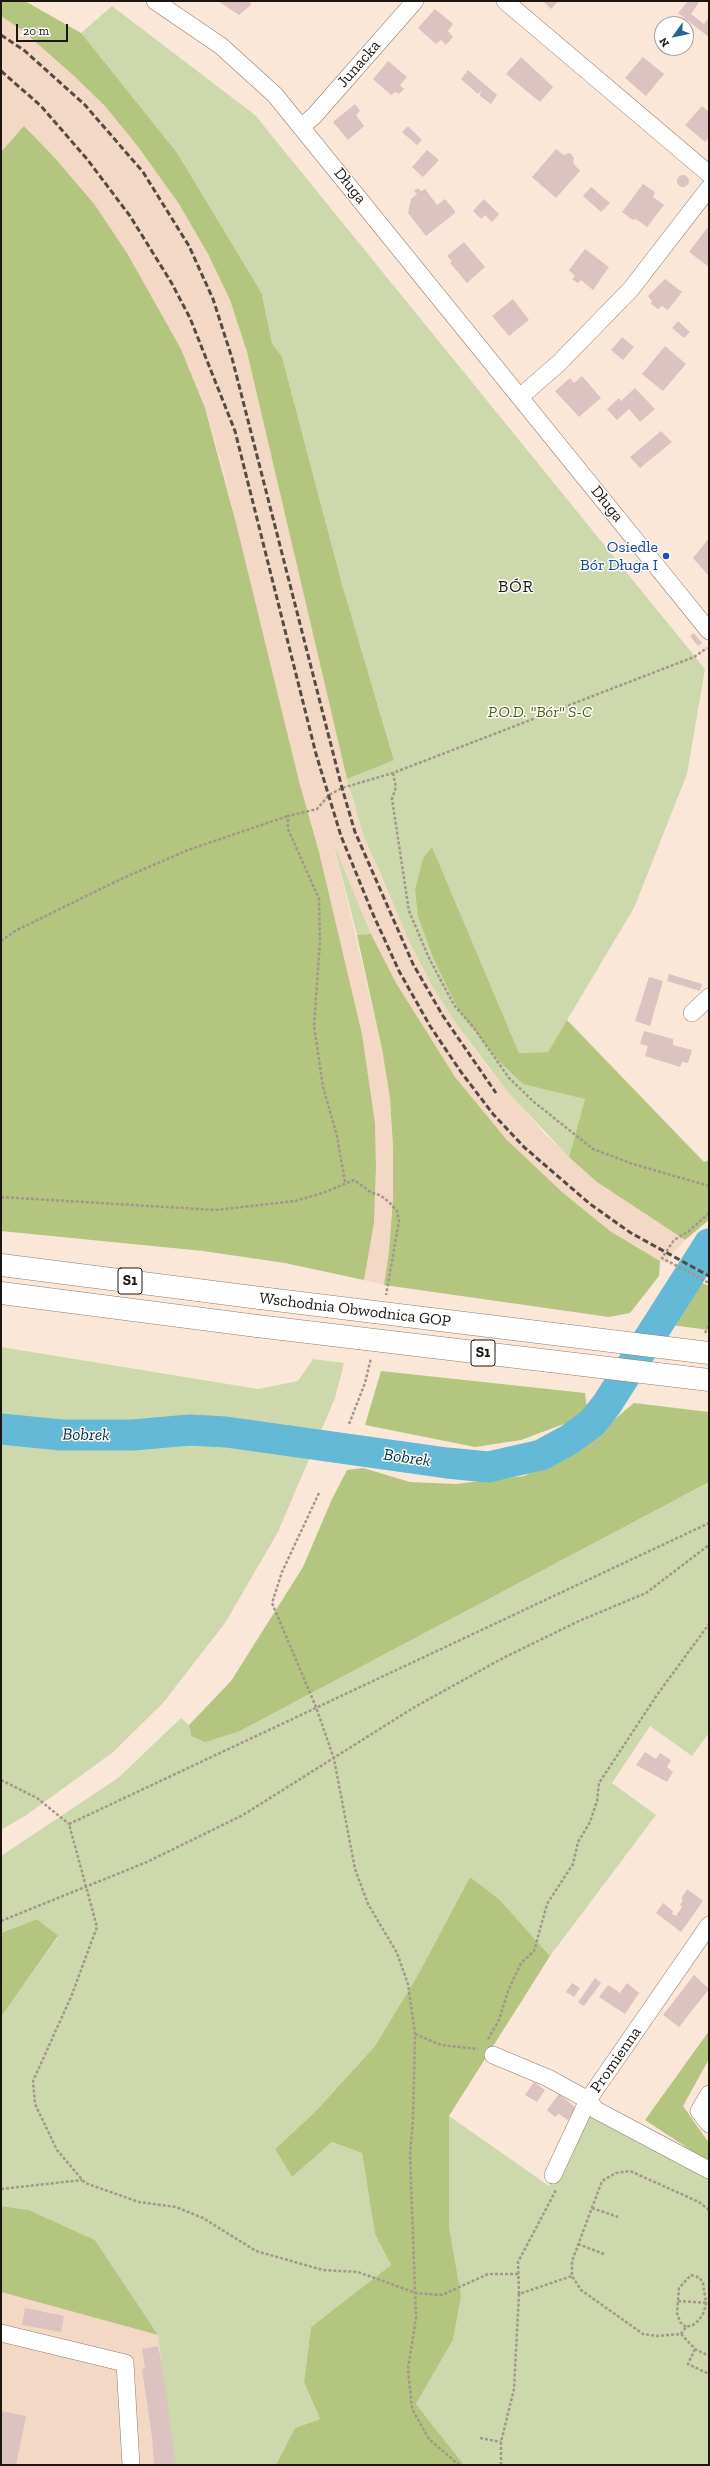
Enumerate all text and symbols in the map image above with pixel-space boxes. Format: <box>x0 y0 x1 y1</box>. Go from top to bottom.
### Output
scale bar <box>18 16 70 42</box>
north arrow <box>654 16 694 56</box>
text: 20 m <box>23 24 49 38</box>
text: N <box>657 35 672 49</box>
street label: Junacka <box>333 36 385 92</box>
street label: Długa <box>330 164 370 208</box>
street label: Długa <box>587 482 627 526</box>
place label: Osiedle Bór Długa I <box>580 537 658 575</box>
marker: Osiedle Bór Długa I <box>661 551 671 561</box>
district label: BÓR <box>498 577 534 597</box>
park label: P.O.D. "Bór" S-C <box>488 702 592 722</box>
road number: S1 <box>118 1268 142 1294</box>
street label: Wschodnia Obwodnica GOP <box>258 1289 452 1331</box>
road number: S1 <box>471 1340 495 1366</box>
water label: Bobrek <box>62 1424 110 1446</box>
water label: Bobrek <box>382 1445 432 1471</box>
street label: Promienna <box>586 2023 646 2097</box>

